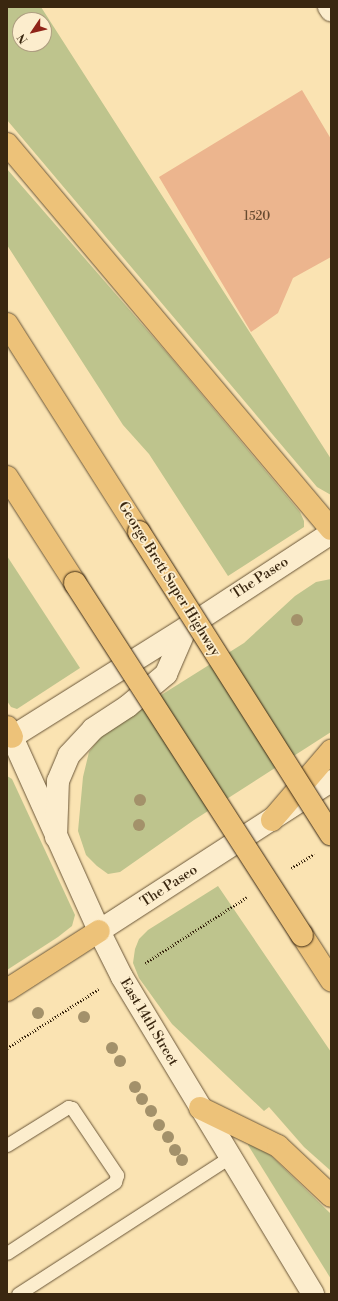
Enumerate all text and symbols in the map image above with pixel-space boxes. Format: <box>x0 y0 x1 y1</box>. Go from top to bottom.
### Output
north arrow <box>12 12 52 52</box>
text: N <box>15 31 31 46</box>
house number: 1520 <box>244 210 270 224</box>
street label: George Brett Super Highway <box>114 499 224 659</box>
street label: The Paseo <box>228 553 292 603</box>
street label: The Paseo <box>137 861 201 911</box>
street label: East 14th Street <box>116 975 182 1069</box>

